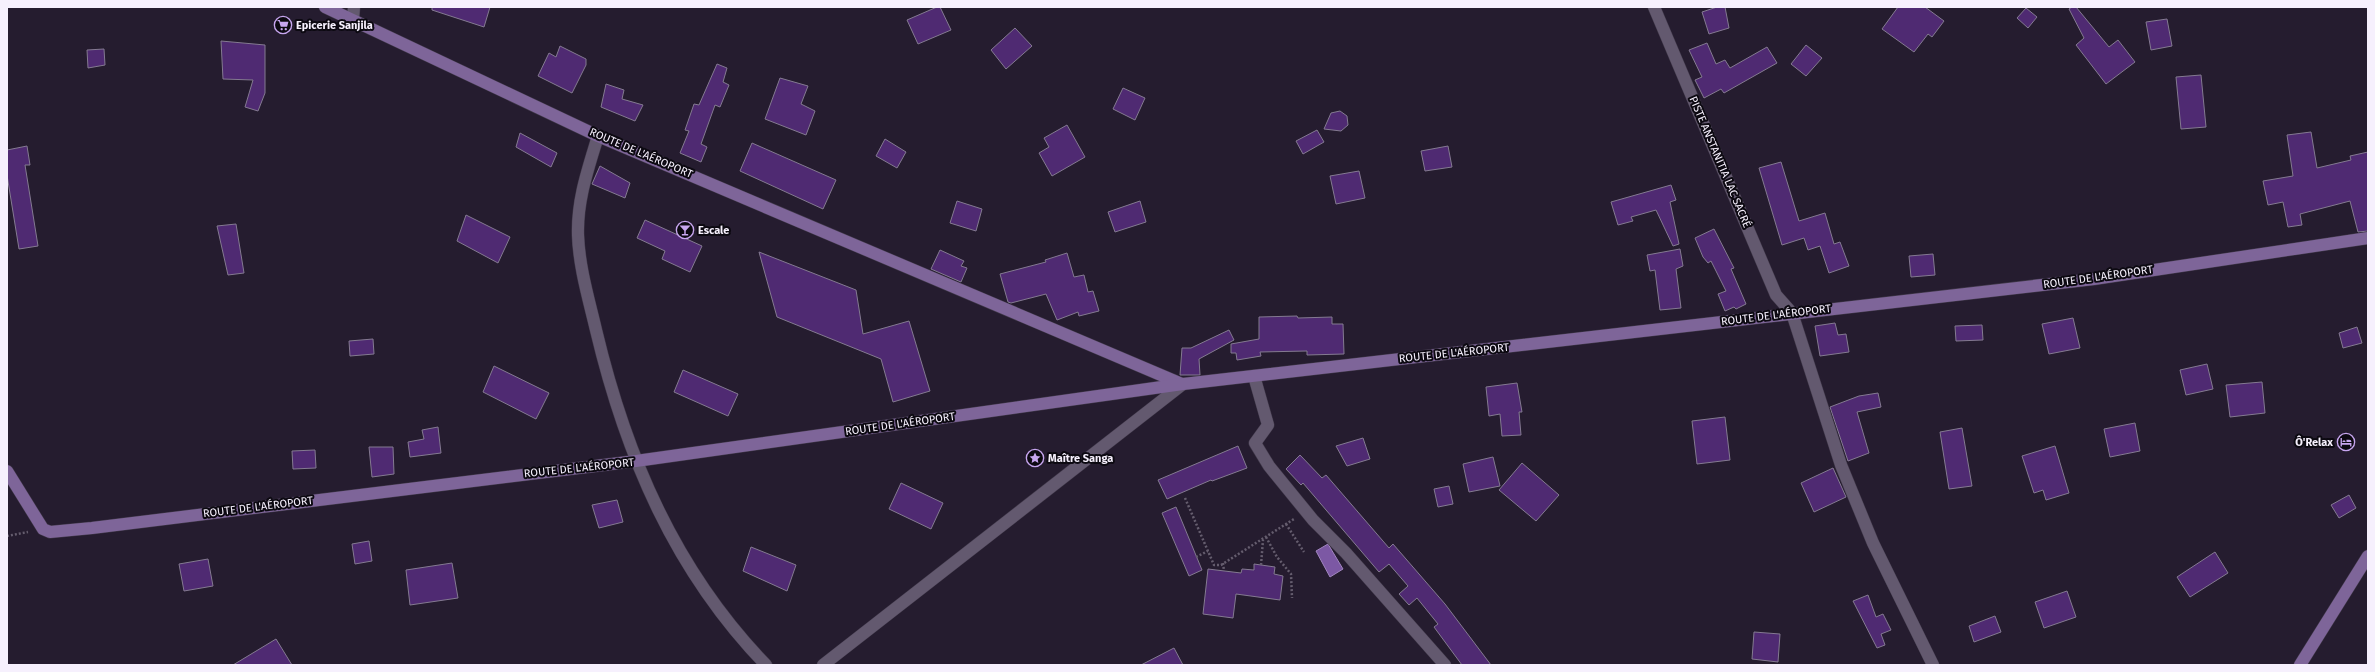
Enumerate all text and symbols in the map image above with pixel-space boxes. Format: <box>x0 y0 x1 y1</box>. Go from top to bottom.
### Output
supermarket icon: Epicerie Sanjila <box>273 15 293 35</box>
place label: Epicerie Sanjila <box>296 19 373 32</box>
street label: PISTE ANSTANITIA LAC SACRÉ <box>1686 94 1755 230</box>
street label: ROUTE DE L'AÉROPORT <box>587 124 695 181</box>
bar icon: Escale <box>675 220 695 240</box>
place label: Escale <box>698 224 729 237</box>
street label: ROUTE DE L'AÉROPORT <box>2042 262 2154 291</box>
street label: ROUTE DE L'AÉROPORT <box>1720 301 1832 328</box>
street label: ROUTE DE L'AÉROPORT <box>1398 340 1510 365</box>
street label: ROUTE DE L'AÉROPORT <box>844 409 956 438</box>
hotel icon: Ô'Relax <box>2336 432 2356 452</box>
place label: Ô'Relax <box>2295 435 2333 449</box>
place icon: Maître Sanga <box>1025 448 1045 468</box>
place label: Maître Sanga <box>1048 452 1113 465</box>
street label: ROUTE DE L'AÉROPORT <box>523 455 635 480</box>
street label: ROUTE DE L'AÉROPORT <box>202 493 314 520</box>

